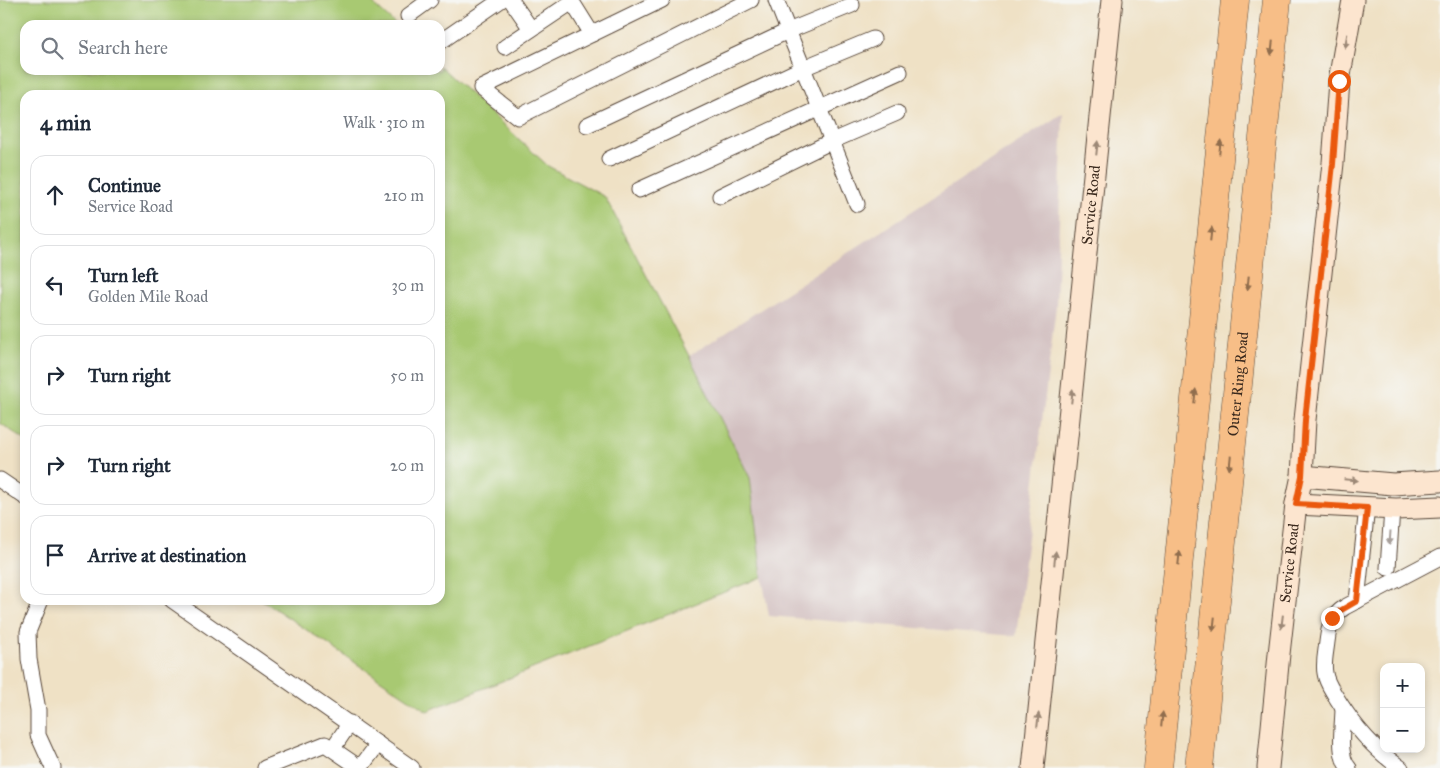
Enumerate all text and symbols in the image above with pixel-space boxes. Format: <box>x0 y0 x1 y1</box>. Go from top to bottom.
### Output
search box <box>20 20 445 75</box>
one-way arrow <box>1342 33 1350 49</box>
icon: search <box>38 34 66 62</box>
text: Search here <box>78 36 168 59</box>
one-way arrow <box>1268 41 1276 57</box>
route start <box>1328 70 1351 93</box>
text: 4 min <box>40 110 91 136</box>
text: Walk · 310 m <box>343 113 425 132</box>
one-way arrow <box>1094 139 1102 155</box>
one-way arrow <box>1216 139 1224 155</box>
street label: Service Road <box>1078 164 1104 246</box>
text: Continue <box>88 174 161 197</box>
icon: ahead <box>41 181 69 209</box>
text: 210 m <box>384 186 424 205</box>
text: Service Road <box>88 197 173 216</box>
one-way arrow <box>1207 226 1215 242</box>
text: Turn left <box>88 264 158 287</box>
icon: left <box>41 271 69 299</box>
text: 30 m <box>391 276 424 295</box>
one-way arrow <box>1244 276 1252 292</box>
text: Golden Mile Road <box>88 287 208 306</box>
street label: Outer Ring Road <box>1224 330 1252 437</box>
icon: right <box>41 361 69 389</box>
text: Turn right <box>88 364 171 387</box>
text: 50 m <box>390 366 424 385</box>
one-way arrow <box>1068 388 1076 404</box>
one-way arrow <box>1191 388 1199 404</box>
icon: right <box>41 451 69 479</box>
text: Turn right <box>88 454 171 477</box>
one-way arrow <box>1226 455 1234 471</box>
text: 20 m <box>390 456 424 475</box>
one-way arrow <box>1343 477 1359 485</box>
street label: Service Road <box>1276 522 1303 604</box>
one-way arrow <box>1385 530 1393 546</box>
icon: arrive <box>41 541 69 569</box>
text: Arrive at destination <box>88 544 246 567</box>
one-way arrow <box>1052 550 1060 566</box>
one-way arrow <box>1175 550 1183 566</box>
route end <box>1321 607 1344 630</box>
one-way arrow <box>1278 614 1286 630</box>
one-way arrow <box>1210 617 1218 633</box>
map controls <box>1380 663 1425 753</box>
button: + <box>1380 663 1425 708</box>
button: − <box>1380 708 1425 753</box>
one-way arrow <box>1034 711 1042 727</box>
one-way arrow <box>1159 711 1167 727</box>

